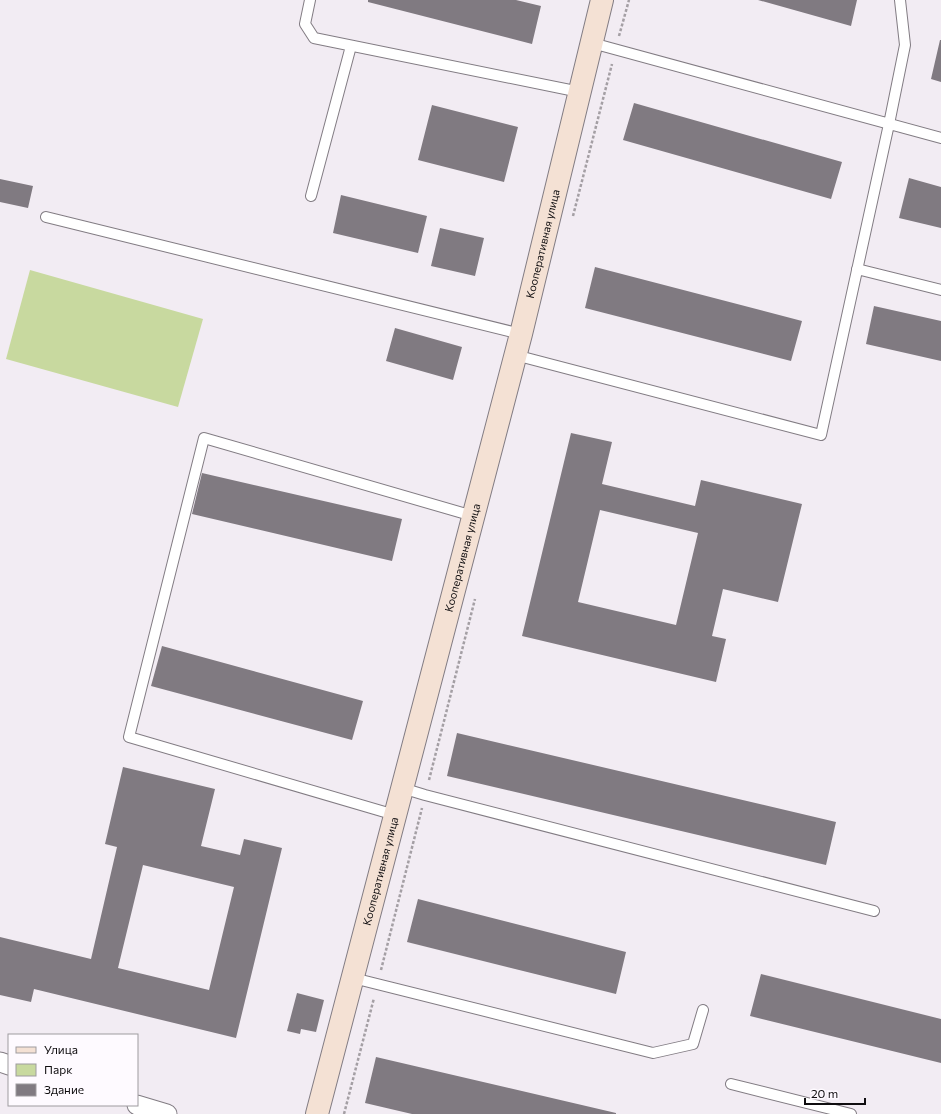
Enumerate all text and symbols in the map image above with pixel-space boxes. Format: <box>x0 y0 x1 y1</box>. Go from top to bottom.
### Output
street label: Кооперативная улица <box>523 188 562 300</box>
street label: Кооперативная улица <box>442 502 482 613</box>
street label: Кооперативная улица <box>360 815 400 927</box>
legend <box>8 1034 138 1106</box>
text: Улица <box>44 1042 78 1056</box>
text: Парк <box>44 1062 73 1076</box>
scale bar <box>805 1080 865 1106</box>
text: Здание <box>44 1082 84 1096</box>
text: 20 m <box>811 1086 838 1100</box>

